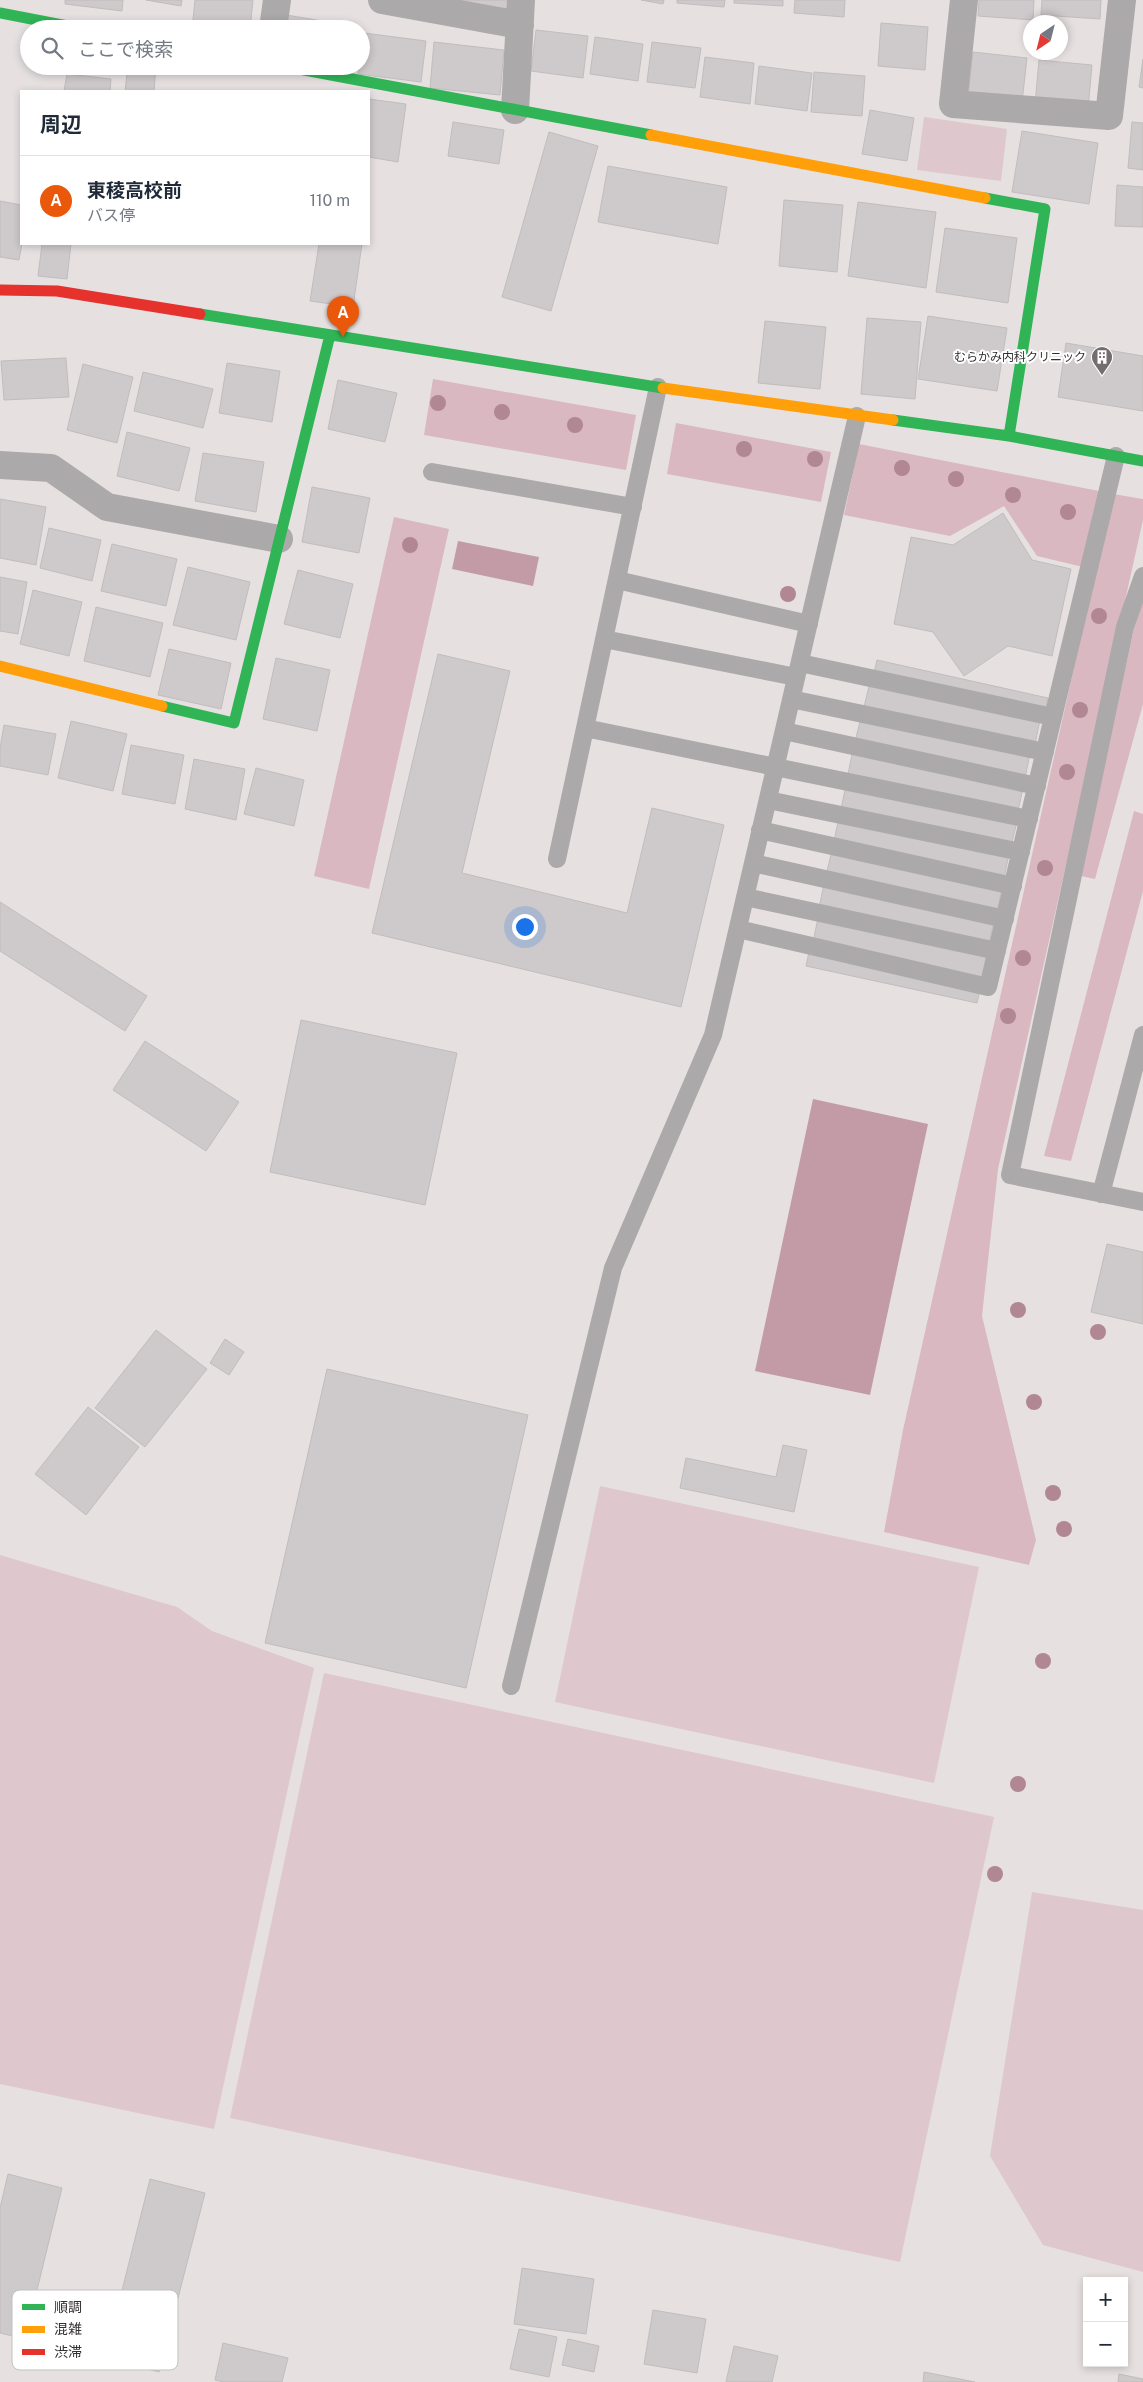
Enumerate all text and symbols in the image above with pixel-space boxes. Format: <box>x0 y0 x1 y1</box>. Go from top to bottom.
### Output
north arrow <box>1023 15 1068 60</box>
search box <box>20 20 370 75</box>
icon: search <box>38 34 66 62</box>
text: ここで検索 <box>78 38 173 60</box>
text: 周辺 <box>40 112 82 137</box>
text: 東稜高校前 <box>87 179 182 201</box>
text: A <box>50 191 62 210</box>
text: 110 m <box>309 191 350 210</box>
text: バス停 <box>87 206 135 225</box>
pin: A <box>327 296 359 337</box>
building icon: むらかみ内科クリニック <box>1090 345 1114 376</box>
place label: むらかみ内科クリニック <box>954 350 1086 364</box>
your location <box>512 914 538 940</box>
map controls <box>1083 2277 1128 2367</box>
button: + <box>1083 2277 1128 2322</box>
legend <box>12 2290 178 2370</box>
text: 順調 <box>54 2299 82 2315</box>
text: 混雑 <box>54 2321 82 2337</box>
button: − <box>1083 2322 1128 2367</box>
text: 渋滞 <box>54 2344 82 2360</box>

